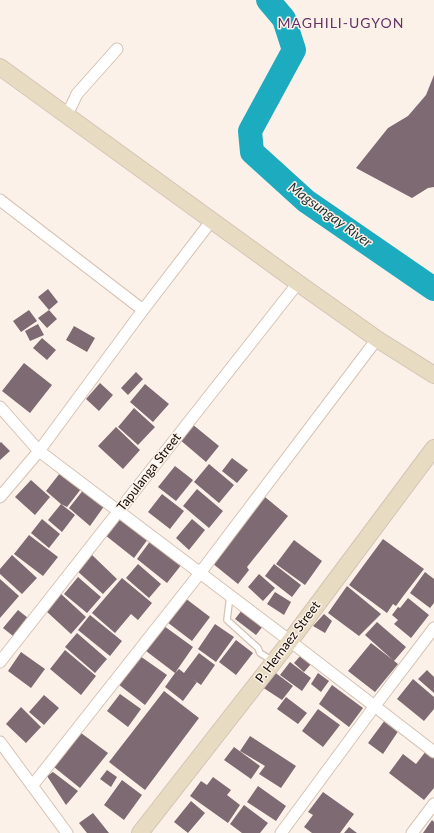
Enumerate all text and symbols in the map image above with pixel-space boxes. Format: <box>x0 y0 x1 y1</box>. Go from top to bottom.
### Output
district label: MAGHILI-UGYON <box>278 15 404 31</box>
water label: Magsungay River <box>285 179 375 251</box>
street label: Tapulanga Street <box>114 430 184 514</box>
street label: P. Hernaez Street <box>252 598 324 686</box>

